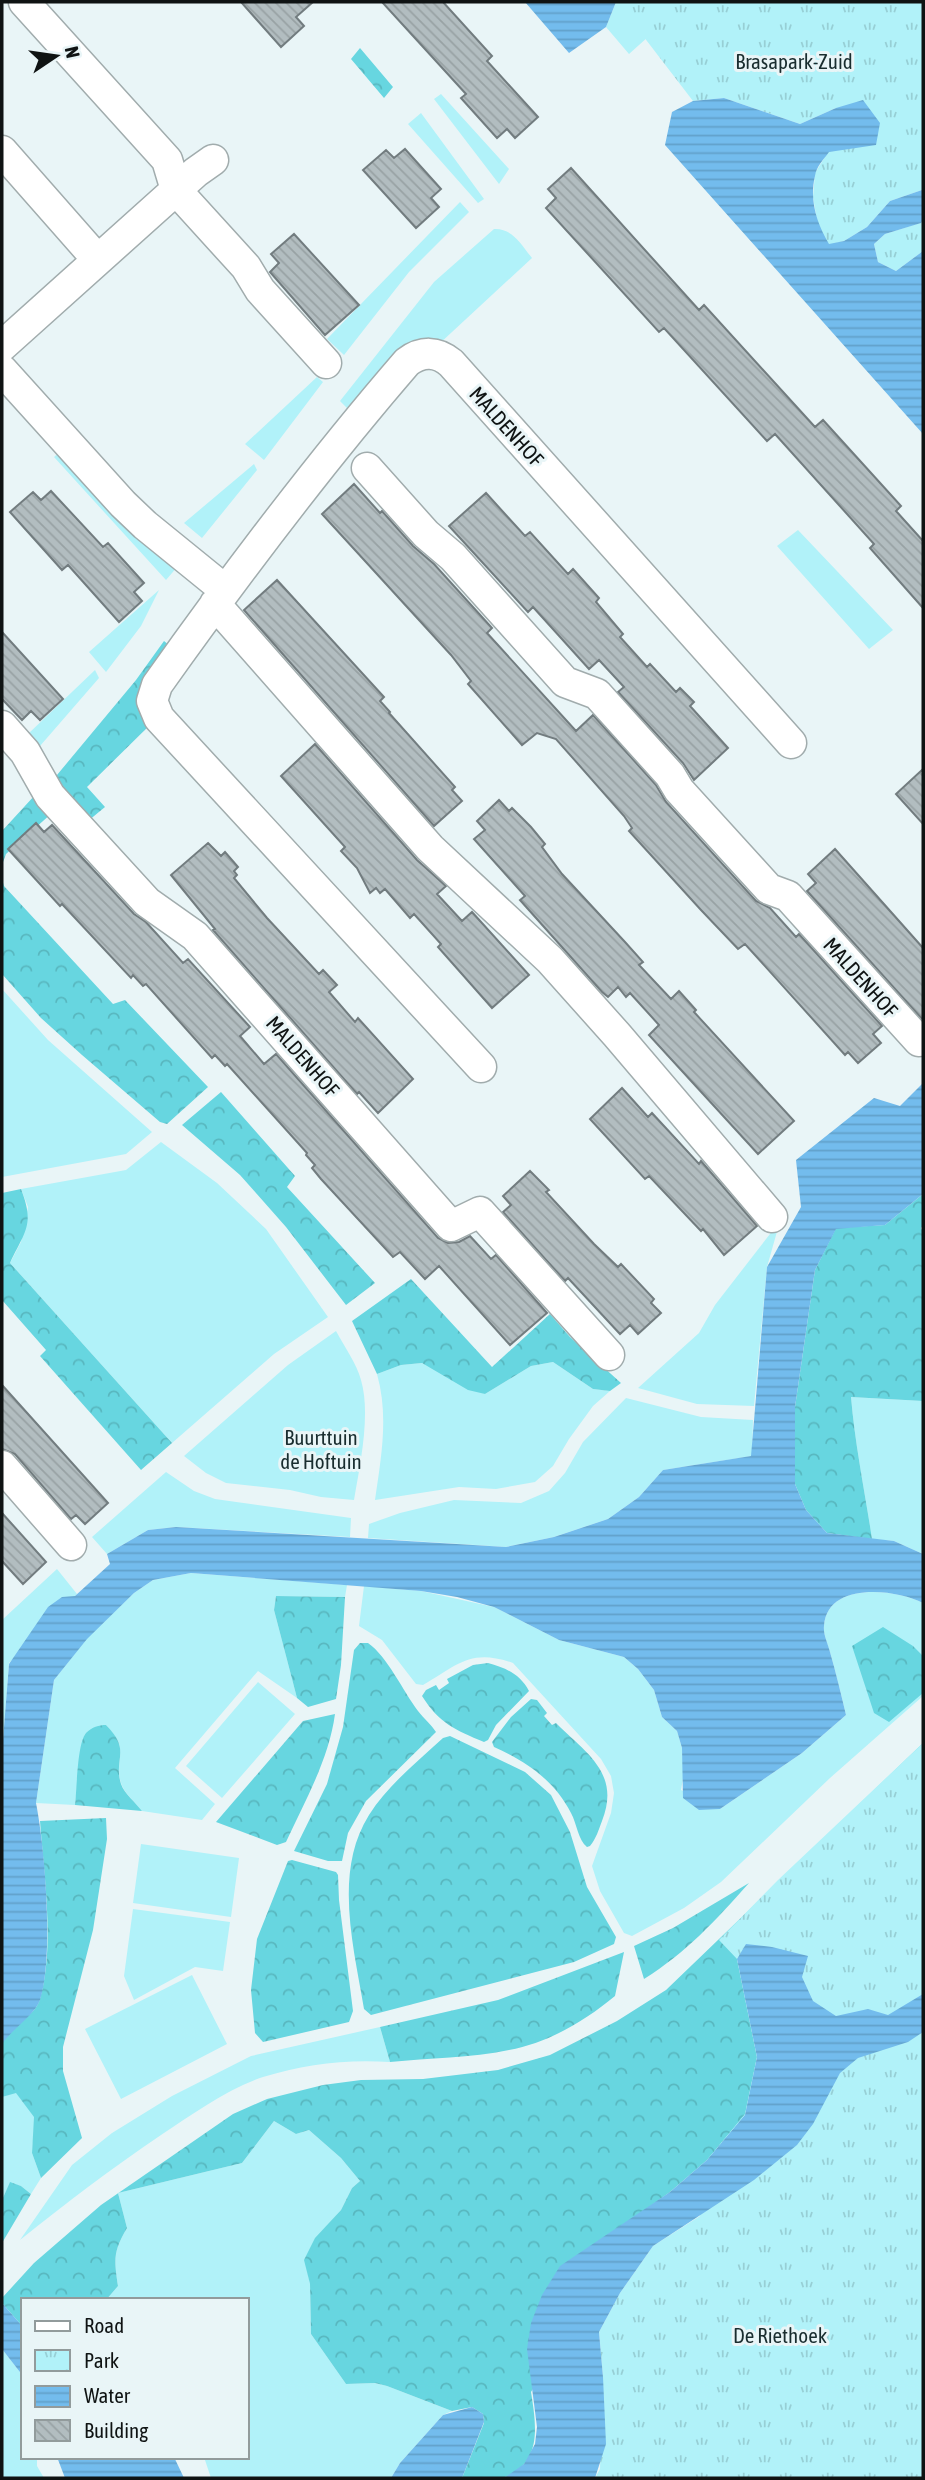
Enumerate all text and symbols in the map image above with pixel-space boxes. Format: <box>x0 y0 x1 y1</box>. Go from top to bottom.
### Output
north arrow <box>21 21 91 91</box>
text: N <box>61 44 85 60</box>
park label: Brasapark-Zuid <box>735 49 853 73</box>
street label: MALDENHOF <box>465 381 549 471</box>
street label: MALDENHOF <box>819 932 903 1022</box>
street label: MALDENHOF <box>262 1011 345 1101</box>
park label: Buurttuin de Hoftuin <box>280 1425 362 1473</box>
legend <box>21 2298 248 2459</box>
text: Road <box>84 2313 124 2337</box>
park label: De Riethoek <box>733 2323 827 2347</box>
text: Park <box>84 2348 119 2372</box>
text: Water <box>84 2383 131 2407</box>
text: Building <box>84 2418 148 2442</box>

